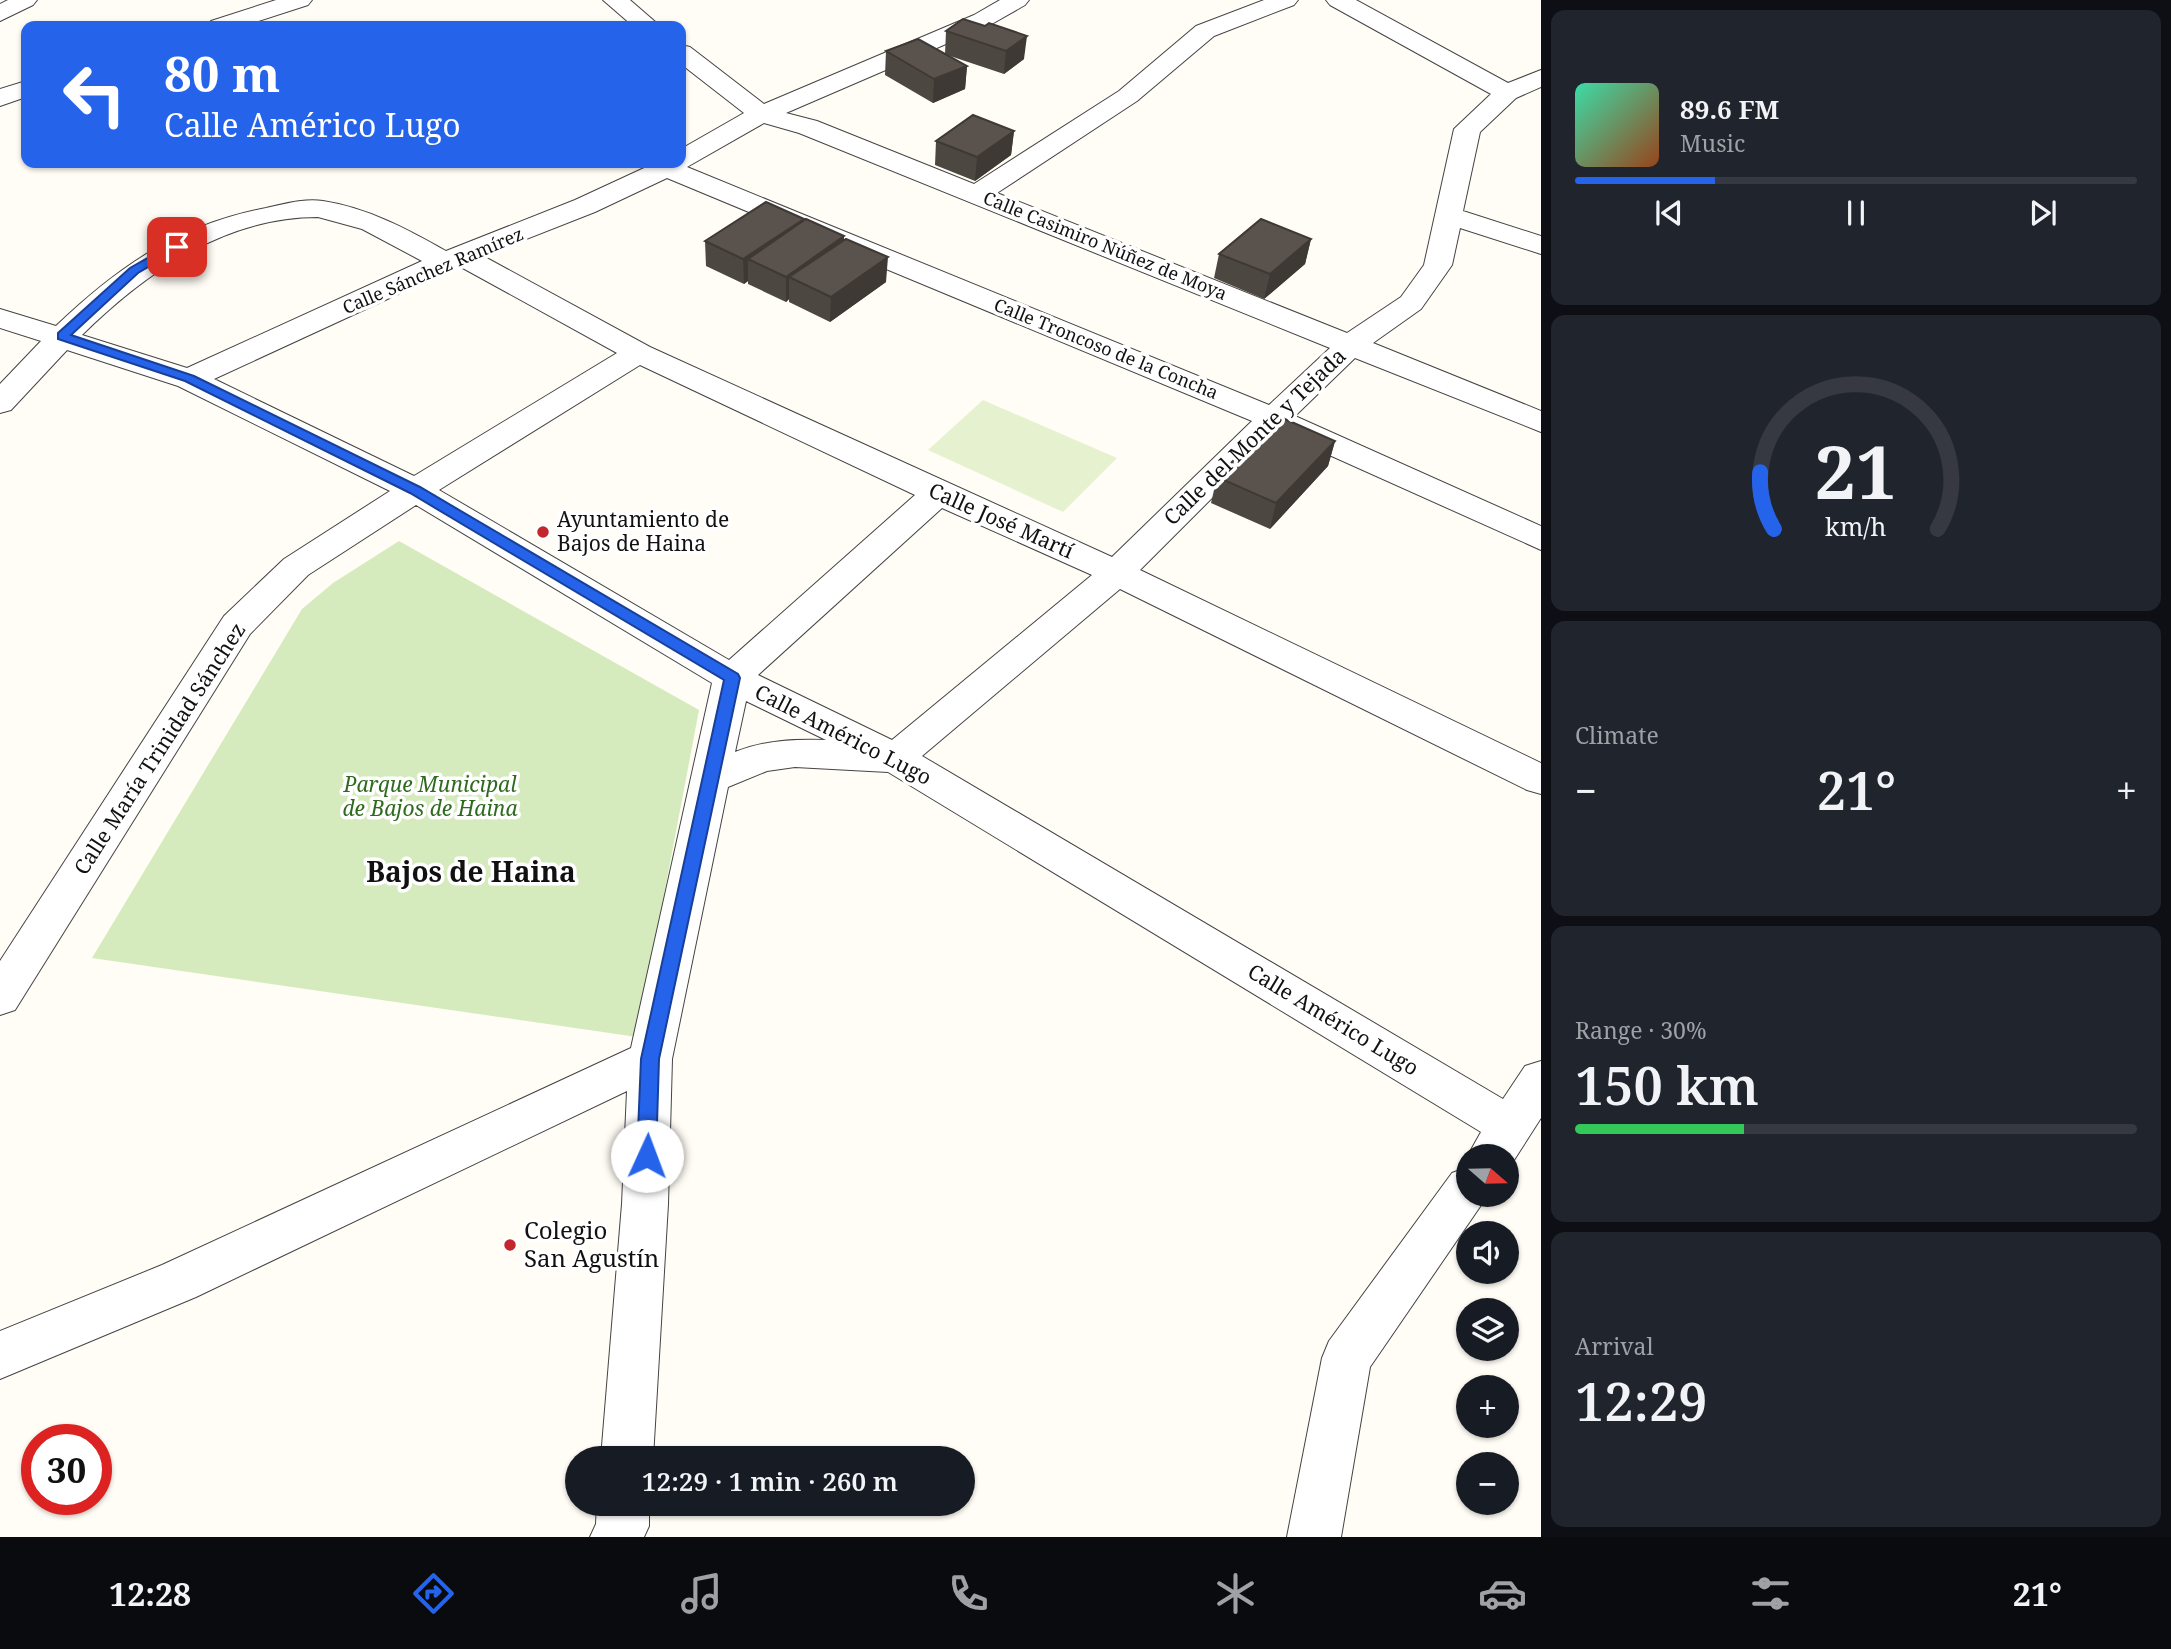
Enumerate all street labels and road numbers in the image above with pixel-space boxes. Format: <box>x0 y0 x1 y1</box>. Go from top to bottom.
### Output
street label: Calle Casimiro Núñez de Moya <box>980 185 1231 305</box>
street label: Calle Sánchez Ramírez <box>339 221 527 319</box>
street label: Calle Troncoso de la Concha <box>991 292 1222 404</box>
street label: Calle del Monte y Tejada <box>1157 342 1352 531</box>
street label: Calle José Martí <box>925 476 1078 565</box>
street label: Calle María Trinidad Sánchez <box>67 617 251 880</box>
street label: Calle Américo Lugo <box>750 677 937 791</box>
street label: Calle Américo Lugo <box>1243 957 1424 1081</box>

